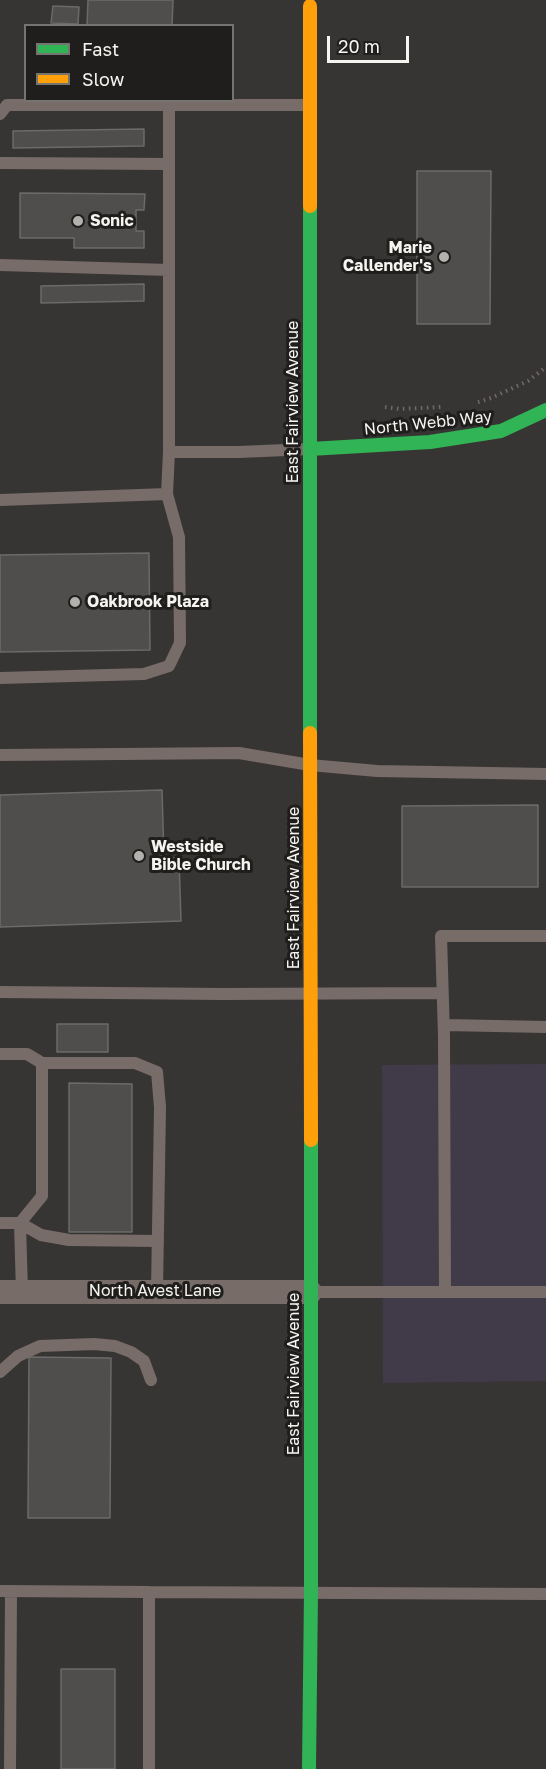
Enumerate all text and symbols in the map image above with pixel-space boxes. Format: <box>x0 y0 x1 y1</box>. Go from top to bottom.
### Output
legend <box>24 24 234 102</box>
scale bar <box>330 24 412 62</box>
text: 20 m <box>338 35 380 57</box>
text: Fast <box>82 38 119 60</box>
text: Slow <box>82 68 124 90</box>
place label: Sonic <box>90 211 134 231</box>
marker: Sonic <box>71 214 85 228</box>
place label: Marie Callender's <box>343 238 432 276</box>
marker: Marie Callender's <box>437 250 451 264</box>
street label: East Fairview Avenue <box>283 321 303 483</box>
street label: North Webb Way <box>363 407 493 439</box>
place label: Oakbrook Plaza <box>87 592 209 612</box>
marker: Oakbrook Plaza <box>68 595 82 609</box>
street label: East Fairview Avenue <box>284 807 304 969</box>
place label: Westside Bible Church <box>151 837 251 875</box>
marker: Westside Bible Church <box>132 849 146 863</box>
street label: North Avest Lane <box>89 1281 221 1301</box>
street label: East Fairview Avenue <box>284 1293 304 1455</box>

